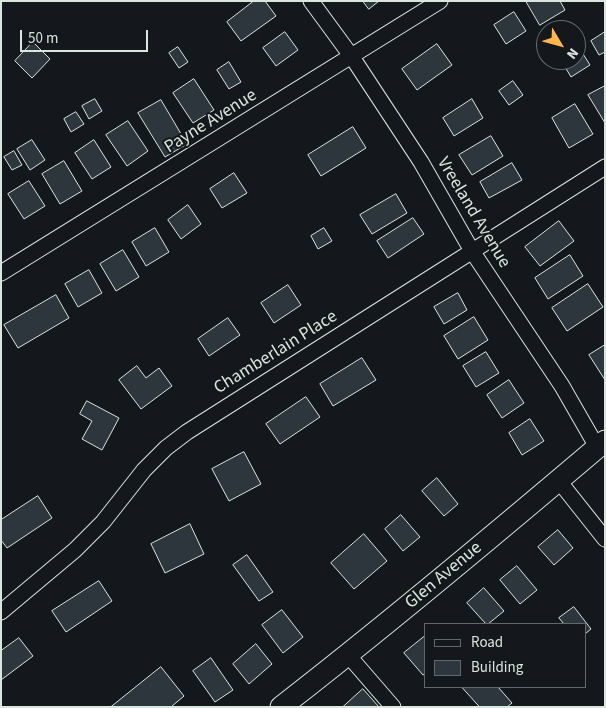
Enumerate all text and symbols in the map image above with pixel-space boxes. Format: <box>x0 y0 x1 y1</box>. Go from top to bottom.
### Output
scale bar <box>22 20 150 52</box>
north arrow <box>536 20 586 70</box>
text: 50 m <box>28 28 58 49</box>
text: N <box>561 44 583 63</box>
street label: Payne Avenue <box>161 85 261 159</box>
street label: Vreeland Avenue <box>431 154 515 272</box>
street label: Chamberlain Place <box>210 306 342 400</box>
street label: Glen Avenue <box>401 538 487 614</box>
legend <box>424 623 586 688</box>
text: Road <box>471 632 503 653</box>
text: Building <box>471 657 523 678</box>

